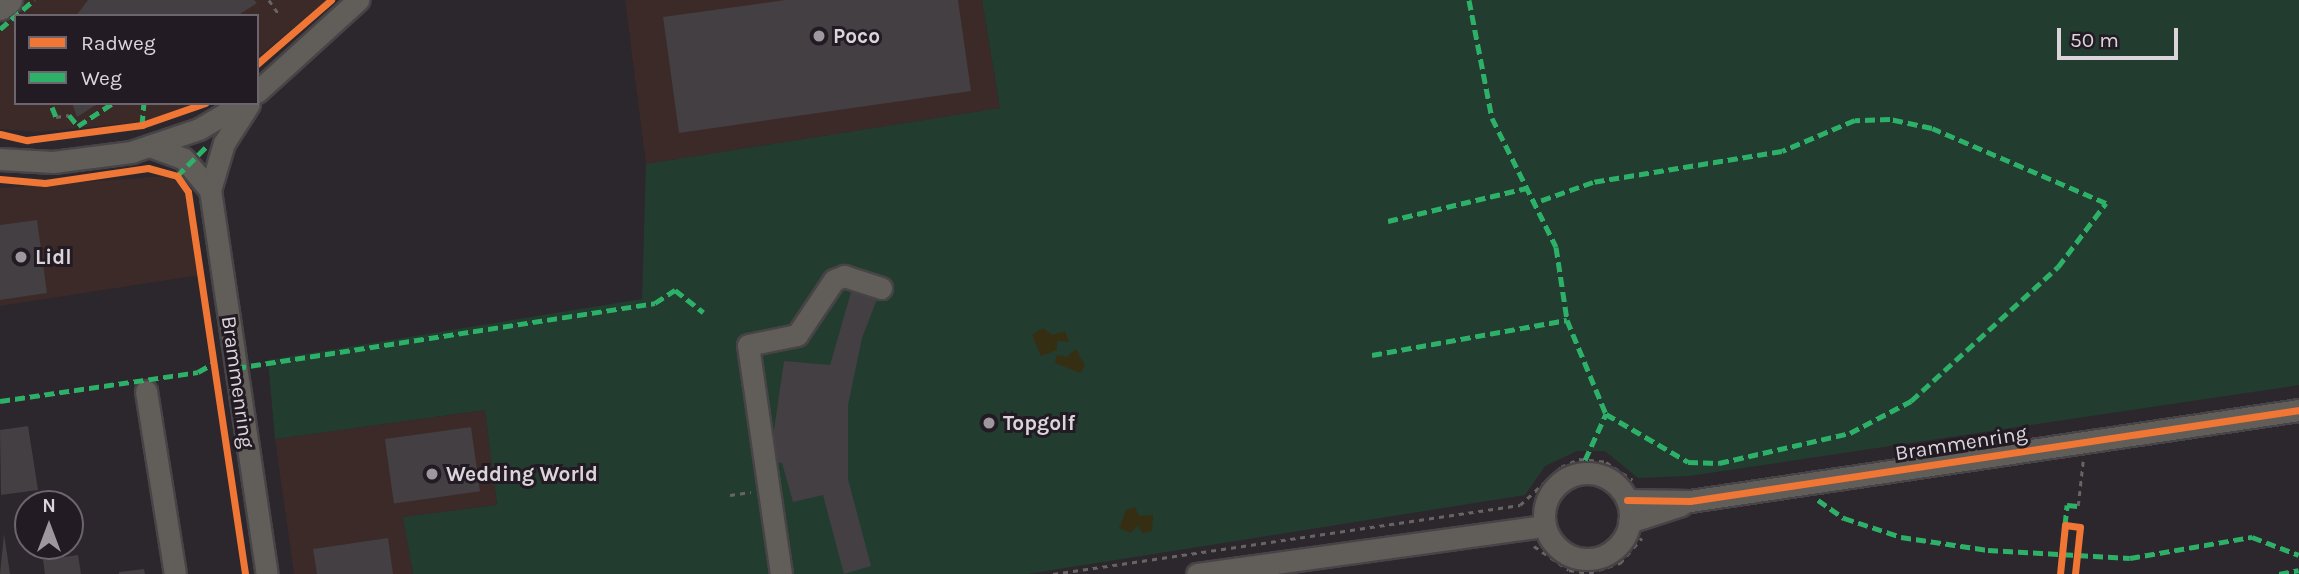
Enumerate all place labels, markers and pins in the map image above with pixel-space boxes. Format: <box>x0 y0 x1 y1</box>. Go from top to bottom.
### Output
place label: Poco <box>833 23 880 49</box>
marker: Poco <box>811 28 827 44</box>
place label: Lidl <box>35 244 72 270</box>
marker: Lidl <box>13 249 29 265</box>
place label: Topgolf <box>1003 410 1075 436</box>
marker: Topgolf <box>981 415 997 431</box>
place label: Wedding World <box>446 461 598 487</box>
marker: Wedding World <box>424 466 440 482</box>

